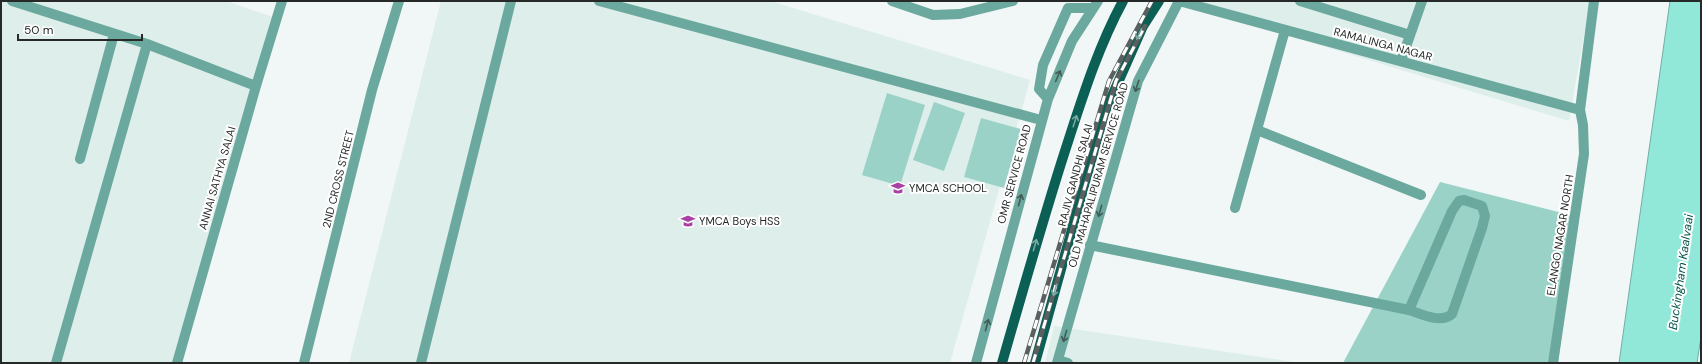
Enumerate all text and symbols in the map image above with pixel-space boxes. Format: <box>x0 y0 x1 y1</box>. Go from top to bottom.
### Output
scale bar <box>18 16 142 42</box>
text: 50 m <box>24 22 53 38</box>
street label: RAMALINGA NAGAR <box>1332 24 1434 64</box>
one-way arrow <box>1135 28 1143 40</box>
one-way arrow <box>1055 70 1062 82</box>
one-way arrow <box>1133 79 1140 92</box>
street label: OLD MAHAPALIPURAM SERVICE ROAD <box>1065 80 1131 269</box>
one-way arrow <box>1072 114 1079 127</box>
street label: OMR SERVICE ROAD <box>994 122 1034 225</box>
street label: RAJIV GANDHI SALAI <box>1055 122 1095 228</box>
street label: ANNAI SATHYA SALAI <box>196 125 238 231</box>
street label: 2ND CROSS STREET <box>319 129 357 229</box>
street label: ELANGO NAGAR NORTH <box>1543 173 1577 297</box>
school or university icon: YMCA SCHOOL <box>890 180 906 196</box>
place label: YMCA SCHOOL <box>909 181 987 195</box>
one-way arrow <box>1017 193 1024 206</box>
one-way arrow <box>1096 204 1103 217</box>
water label: Buckingham Kaalvaai <box>1665 212 1697 331</box>
school or university icon: YMCA Boys HSS <box>680 213 696 229</box>
place label: YMCA Boys HSS <box>699 214 780 228</box>
one-way arrow <box>1032 238 1039 251</box>
one-way arrow <box>1051 284 1058 297</box>
one-way arrow <box>983 319 991 332</box>
one-way arrow <box>1061 329 1068 342</box>

